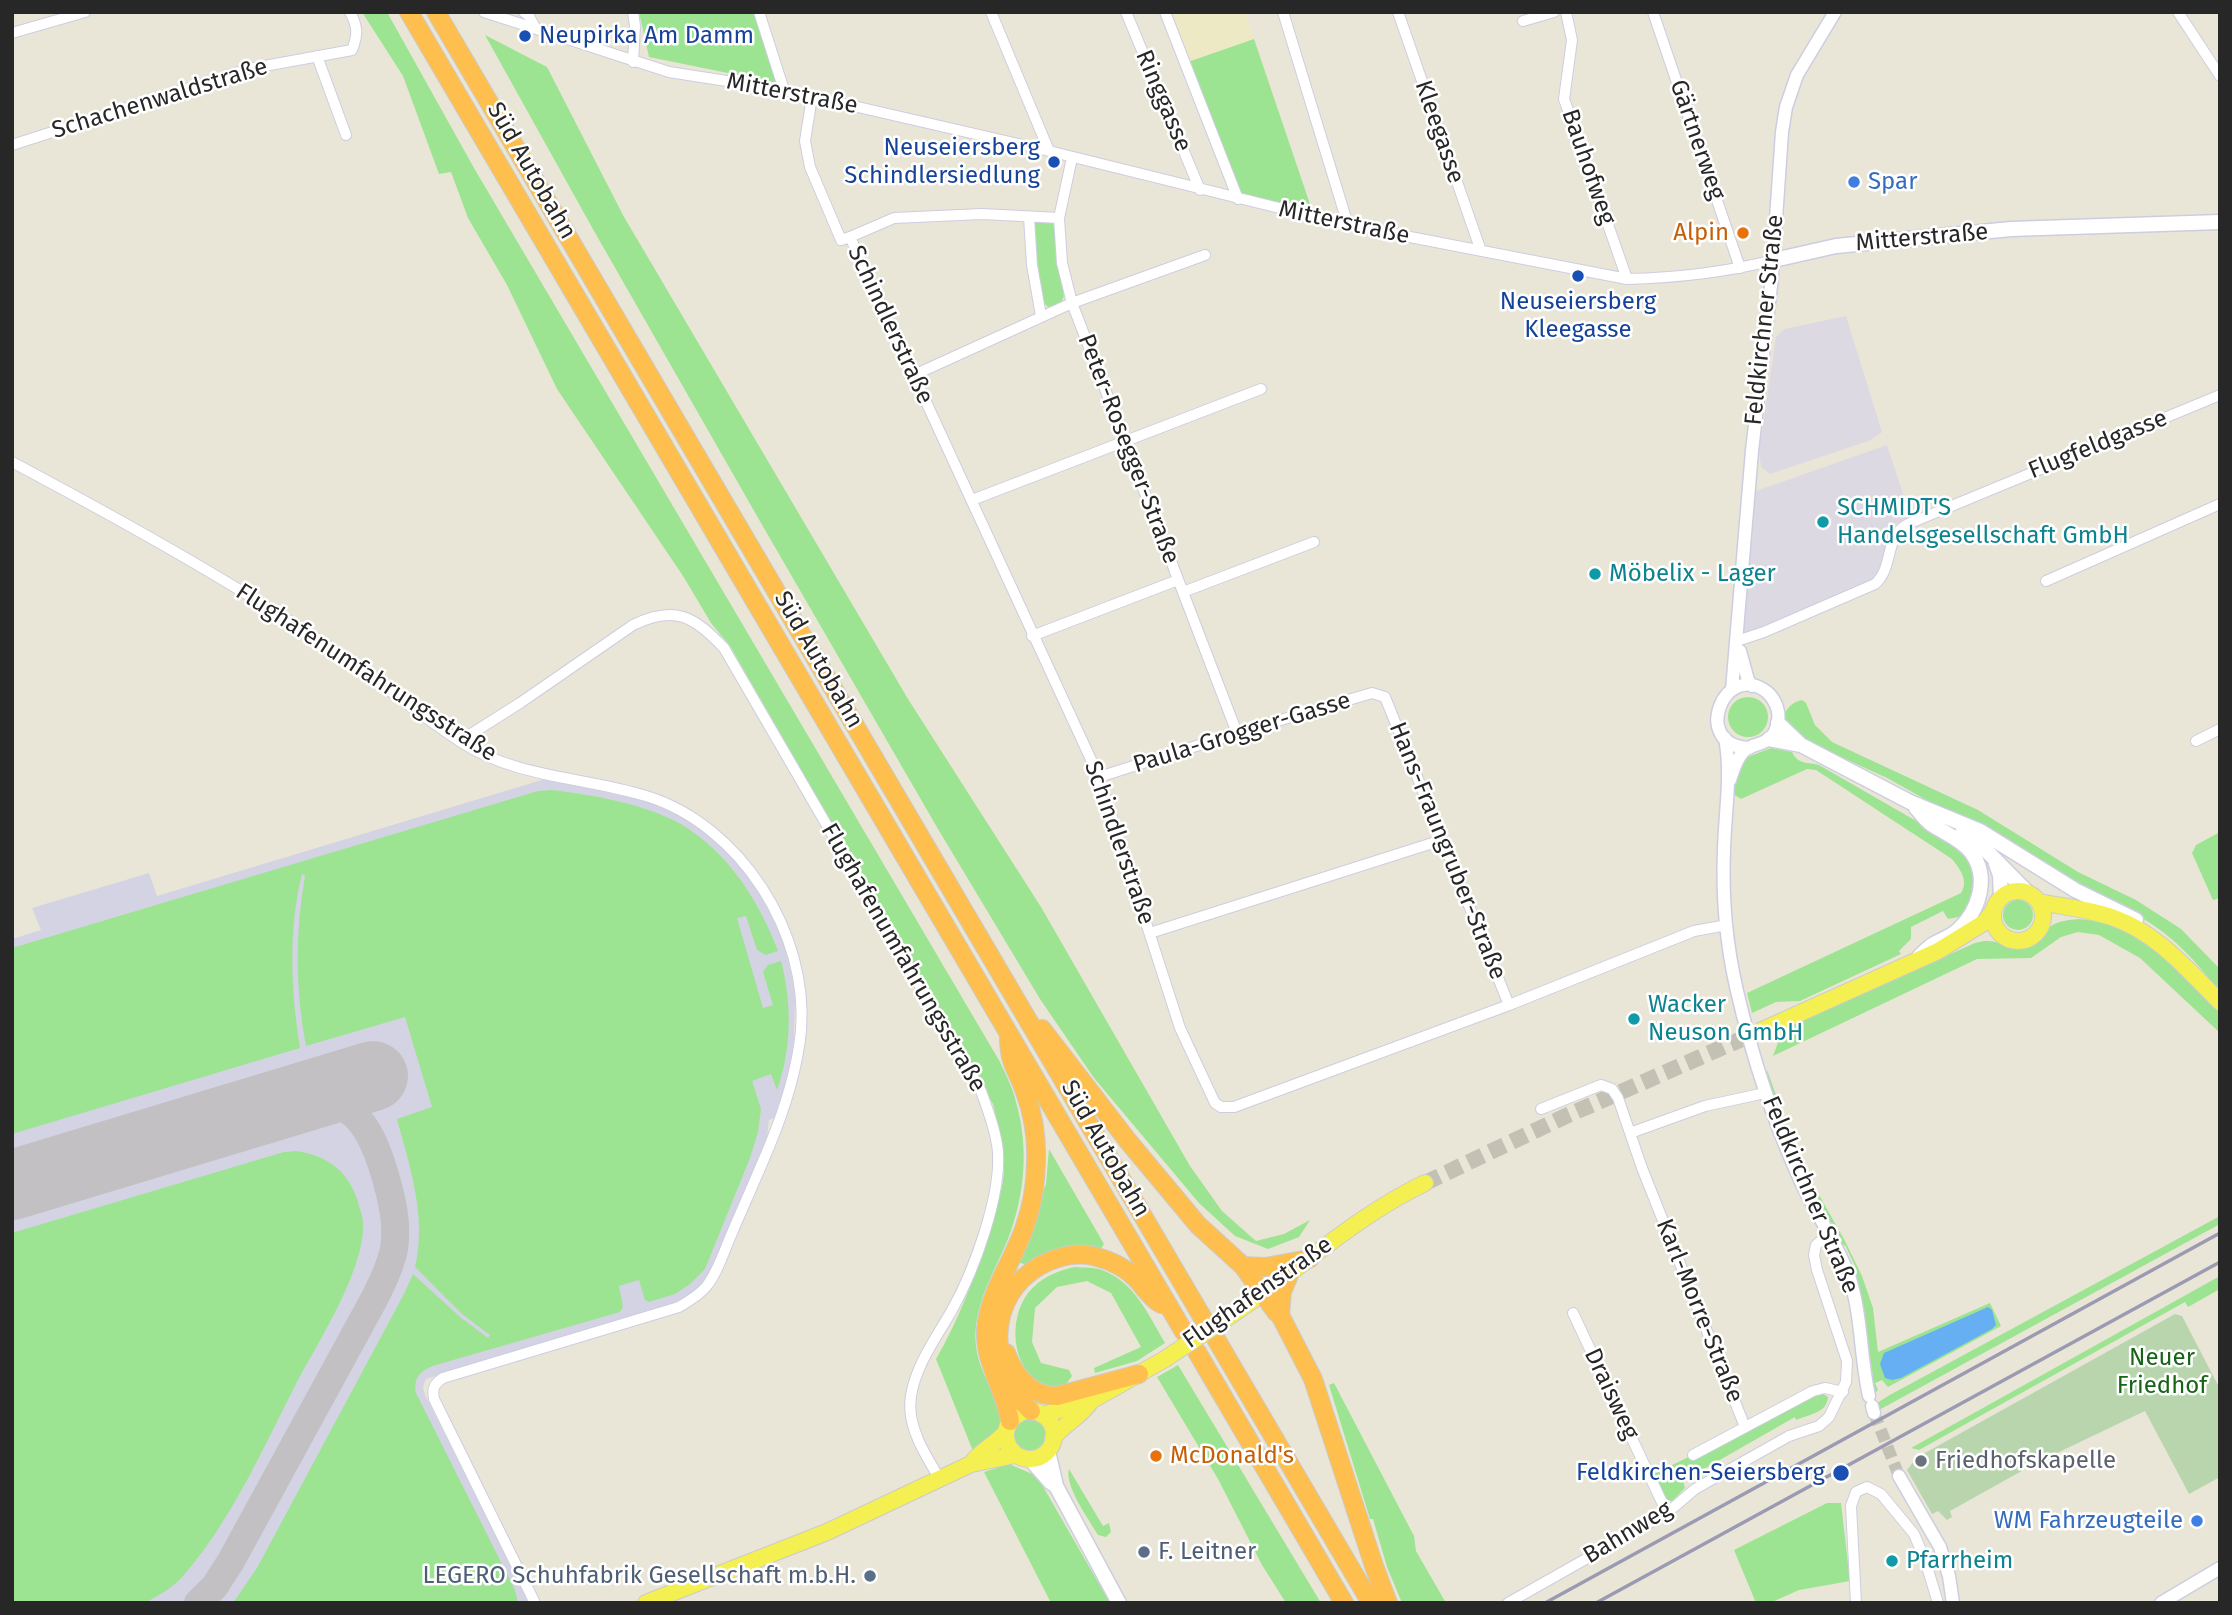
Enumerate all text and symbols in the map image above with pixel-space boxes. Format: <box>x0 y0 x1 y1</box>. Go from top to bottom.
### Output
place label: Neupirka Am Damm <box>539 22 754 50</box>
marker: Neupirka Am Damm <box>517 28 533 44</box>
street label: Ringgasse <box>1129 46 1197 156</box>
street label: Schachenwaldstraße <box>49 52 271 146</box>
street label: Mitterstraße <box>724 67 860 121</box>
street label: Gärtnerweg <box>1663 76 1731 204</box>
street label: Kleegasse <box>1408 77 1470 187</box>
street label: Süd Autobahn <box>480 98 582 244</box>
street label: Bauhofweg <box>1555 105 1621 229</box>
place label: Neuseiersberg Schindlersiedlung <box>844 134 1040 190</box>
marker: Neuseiersberg Schindlersiedlung <box>1046 154 1062 170</box>
place label: Spar <box>1868 168 1917 196</box>
marker: Spar <box>1846 174 1862 190</box>
street label: Mitterstraße <box>1276 195 1412 251</box>
street label: Feldkirchner Straße <box>1740 213 1790 427</box>
street label: Mitterstraße <box>1854 218 1990 258</box>
place label: Alpin <box>1673 219 1729 247</box>
marker: Alpin <box>1735 225 1751 241</box>
street label: Schindlerstraße <box>841 241 939 409</box>
marker: Neuseiersberg Kleegasse <box>1570 268 1586 284</box>
place label: Neuseiersberg Kleegasse <box>1500 288 1656 344</box>
street label: Peter-Rosegger-Straße <box>1071 330 1185 568</box>
street label: Flugfeldgasse <box>2024 404 2172 486</box>
place label: SCHMIDT'S Handelsgesellschaft GmbH <box>1837 494 2129 550</box>
marker: SCHMIDT'S Handelsgesellschaft GmbH <box>1815 514 1831 530</box>
place label: Möbelix - Lager <box>1609 560 1776 588</box>
marker: Möbelix - Lager <box>1587 566 1603 582</box>
street label: Flughafenumfahrungsstraße <box>230 578 502 768</box>
street label: Süd Autobahn <box>767 587 869 733</box>
street label: Paula-Grogger-Gasse <box>1130 686 1354 780</box>
street label: Hans-Fraungruber-Straße <box>1382 718 1512 984</box>
street label: Schindlerstraße <box>1077 757 1161 929</box>
street label: Flughafenumfahrungsstraße <box>814 819 992 1097</box>
place label: Wacker Neuson GmbH <box>1648 991 1803 1047</box>
marker: Wacker Neuson GmbH <box>1626 1011 1642 1027</box>
street label: Süd Autobahn <box>1054 1076 1156 1222</box>
street label: Feldkirchner Straße <box>1755 1092 1865 1298</box>
street label: Karl-Morre-Straße <box>1649 1215 1749 1407</box>
street label: Flughafenstraße <box>1178 1231 1338 1355</box>
street label: Draisweg <box>1577 1344 1645 1444</box>
park label: Neuer Friedhof <box>2117 1344 2207 1400</box>
place label: McDonald's <box>1170 1442 1294 1470</box>
place label: Friedhofskapelle <box>1935 1447 2116 1475</box>
marker: McDonald's <box>1148 1448 1164 1464</box>
marker: Friedhofskapelle <box>1913 1453 1929 1469</box>
place label: Feldkirchen-Seiersberg <box>1576 1459 1825 1487</box>
marker: Feldkirchen-Seiersberg <box>1831 1463 1851 1483</box>
street label: Bahnweg <box>1578 1495 1678 1571</box>
place label: WM Fahrzeugteile <box>1994 1507 2183 1535</box>
marker: WM Fahrzeugteile <box>2189 1513 2205 1529</box>
place label: F. Leitner <box>1158 1538 1256 1566</box>
marker: F. Leitner <box>1136 1544 1152 1560</box>
place label: Pfarrheim <box>1906 1547 2013 1575</box>
marker: Pfarrheim <box>1884 1553 1900 1569</box>
place label: LEGERO Schuhfabrik Gesellschaft m.b.H. <box>422 1562 856 1590</box>
marker: LEGERO Schuhfabrik Gesellschaft m.b.H. <box>862 1568 878 1584</box>

